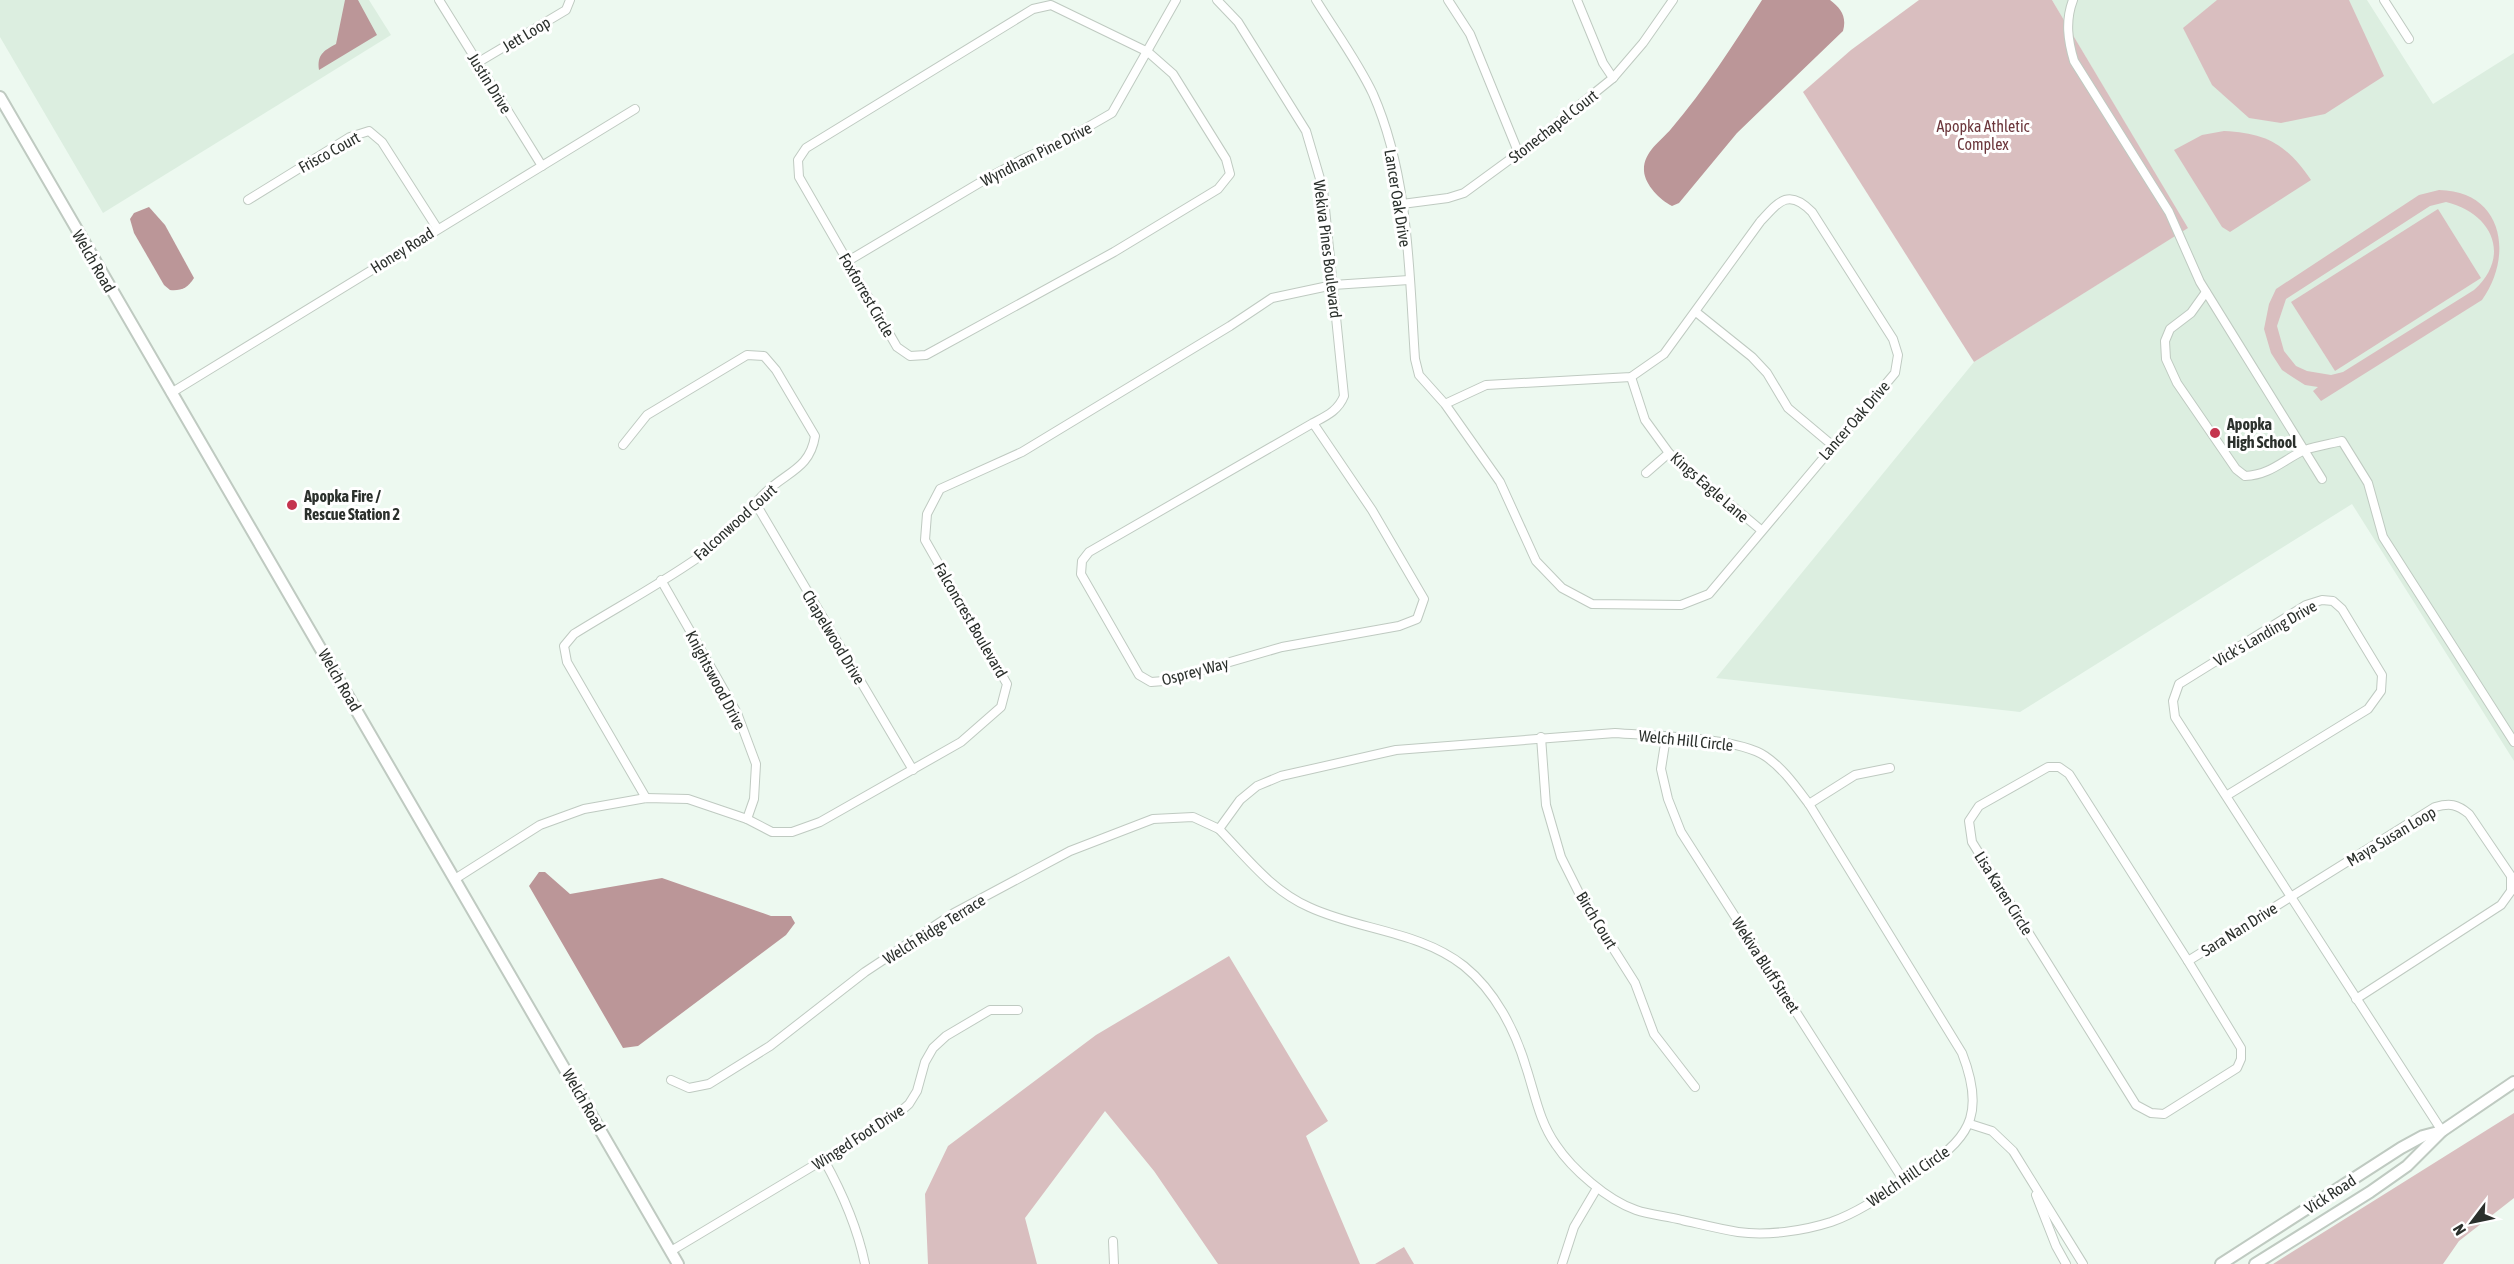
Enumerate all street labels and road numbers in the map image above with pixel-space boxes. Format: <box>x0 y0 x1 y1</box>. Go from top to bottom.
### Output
street label: Jett Loop <box>499 13 554 56</box>
street label: Justin Drive <box>464 49 516 117</box>
street label: Stonechapel Court <box>1505 86 1602 167</box>
street label: Wyndham Pine Drive <box>978 118 1095 191</box>
street label: Frisco Court <box>295 128 363 176</box>
street label: Lancer Oak Drive <box>1381 148 1415 248</box>
street label: Wekiva Pines Boulevard <box>1311 179 1345 319</box>
street label: Honey Road <box>367 224 437 277</box>
street label: Welch Road <box>69 227 119 295</box>
street label: Foxforrest Circle <box>836 250 898 340</box>
street label: Lancer Oak Drive <box>1815 377 1893 463</box>
street label: Kings Eagle Lane <box>1667 448 1753 526</box>
street label: Falconwood Court <box>690 480 780 564</box>
street label: Falconcrest Boulevard <box>931 559 1011 681</box>
street label: Chapelwood Drive <box>798 587 869 688</box>
street label: Vick's Landing Drive <box>2210 596 2320 671</box>
street label: Knightswood Drive <box>681 627 750 733</box>
street label: Welch Road <box>315 646 365 714</box>
street label: Osprey Way <box>1160 653 1231 690</box>
street label: Welch Hill Circle <box>1638 726 1734 754</box>
street label: Maya Susan Loop <box>2343 802 2439 870</box>
street label: Lisa Karen Circle <box>1971 848 2037 938</box>
street label: Birch Court <box>1573 888 1621 952</box>
street label: Welch Ridge Terrace <box>880 890 989 968</box>
street label: Sara Nan Drive <box>2198 899 2280 959</box>
street label: Wekiva Bluff Street <box>1728 914 1804 1016</box>
street label: Welch Road <box>559 1066 609 1134</box>
street label: Winged Foot Drive <box>809 1101 908 1174</box>
street label: Welch Hill Circle <box>1864 1142 1952 1210</box>
street label: Vick Road <box>2301 1171 2359 1217</box>

